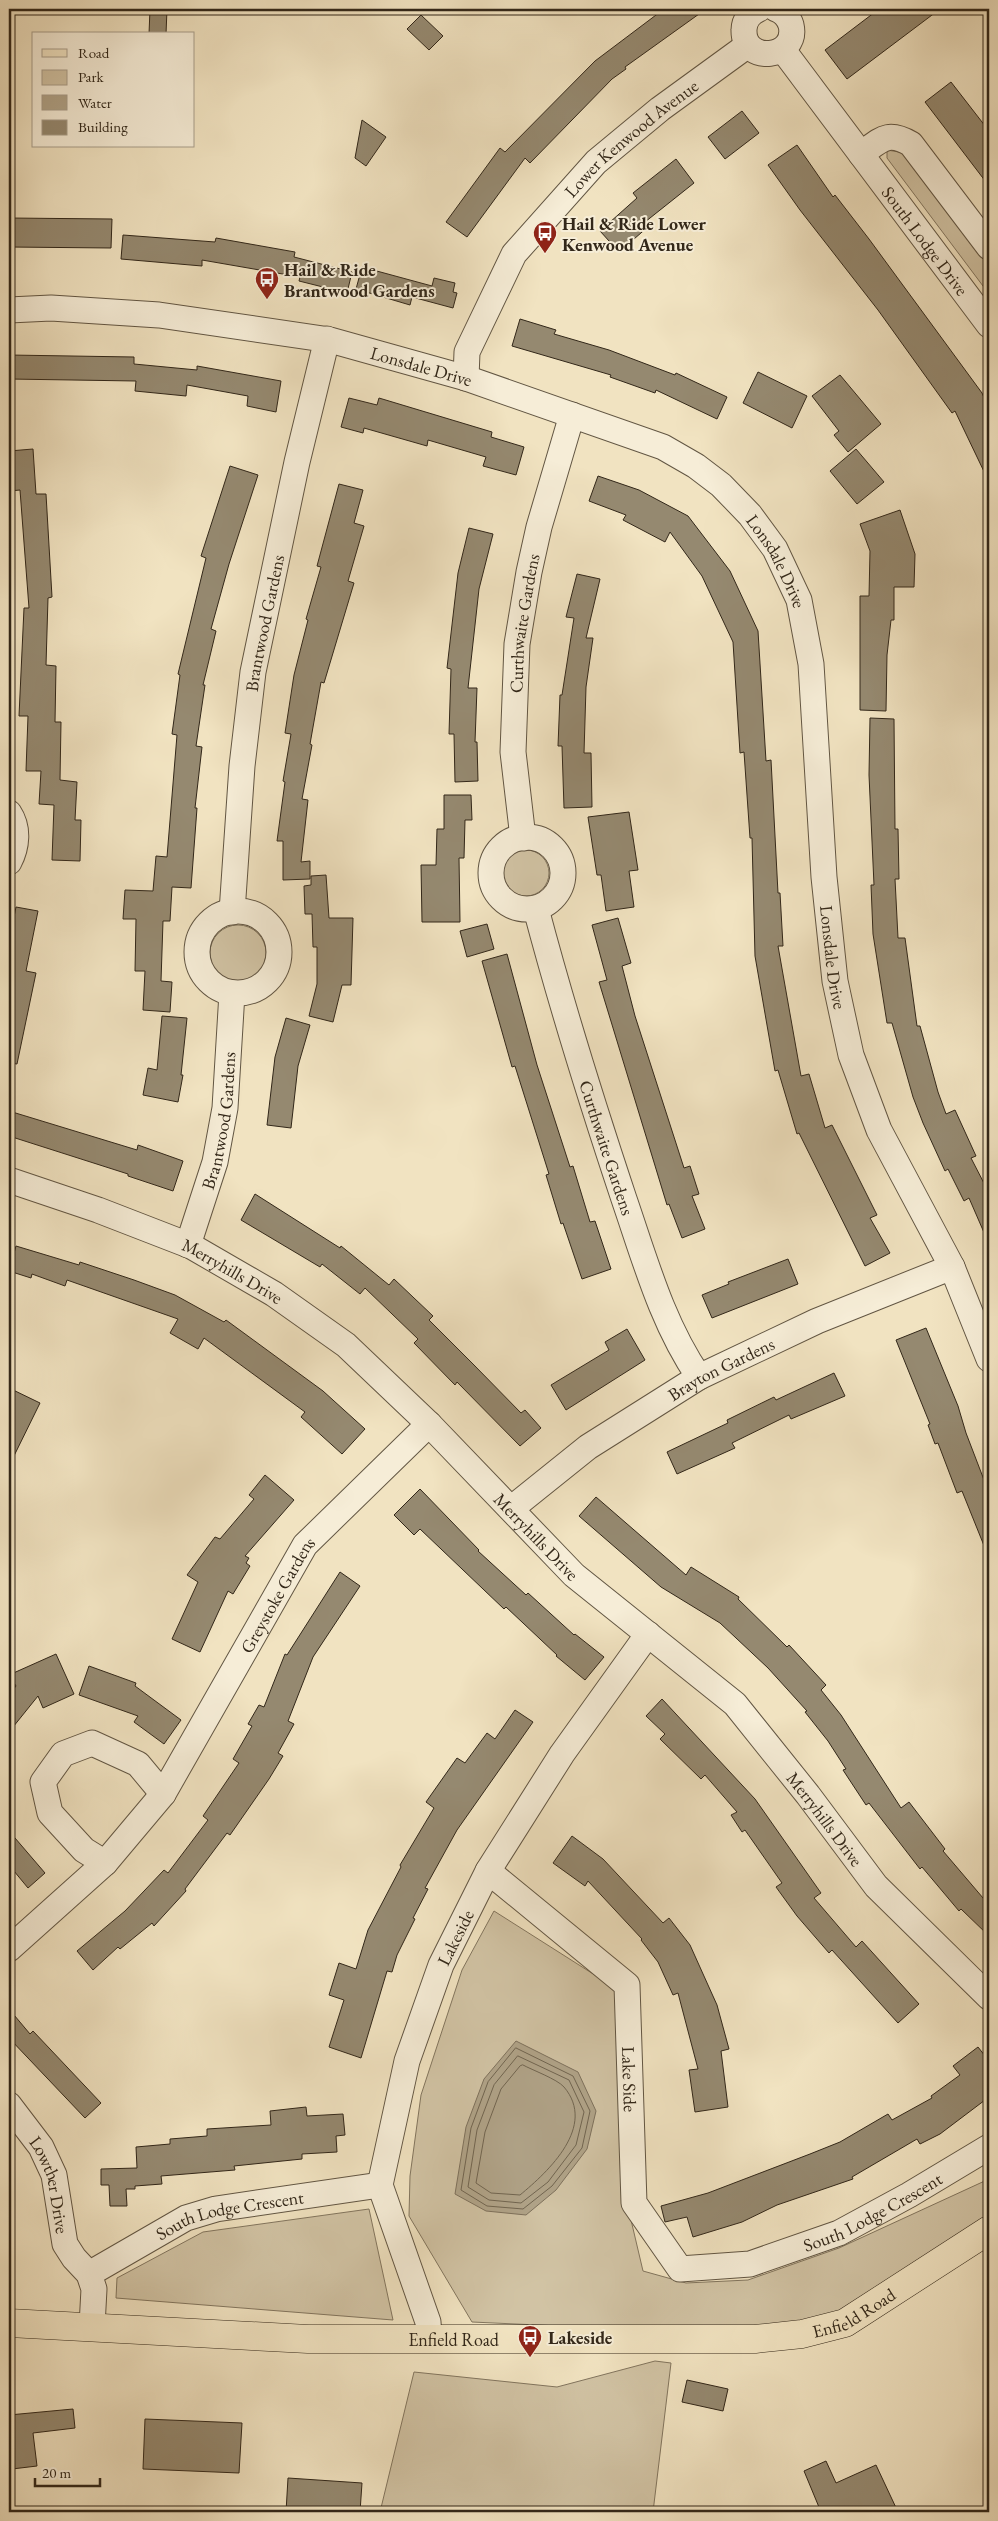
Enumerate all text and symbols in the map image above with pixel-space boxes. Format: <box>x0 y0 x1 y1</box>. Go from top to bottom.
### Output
legend <box>32 32 195 148</box>
text: Road <box>78 43 110 62</box>
text: Park <box>78 67 105 86</box>
street label: Lower Kenwood Avenue <box>559 74 702 202</box>
text: Water <box>78 93 112 112</box>
text: Building <box>78 117 128 136</box>
street label: South Lodge Drive <box>877 181 974 300</box>
place label: Hail & Ride Lower Kenwood Avenue <box>562 212 706 256</box>
bus stop icon: Hail & Ride Lower Kenwood Avenue <box>532 220 558 254</box>
place label: Hail & Ride Brantwood Gardens <box>284 258 435 302</box>
bus stop icon: Hail & Ride Brantwood Gardens <box>254 266 280 300</box>
street label: Lonsdale Drive <box>368 340 475 391</box>
street label: Lonsdale Drive <box>742 509 812 609</box>
street label: Curthwaite Gardens <box>504 551 544 693</box>
street label: Brantwood Gardens <box>239 552 289 693</box>
street label: Lonsdale Drive <box>816 904 852 1011</box>
street label: Brantwood Gardens <box>195 1051 240 1192</box>
street label: Curthwaite Gardens <box>575 1077 640 1218</box>
street label: Merryhills Drive <box>179 1232 288 1309</box>
street label: Brayton Gardens <box>663 1331 778 1405</box>
street label: Merryhills Drive <box>489 1488 584 1585</box>
street label: Greystoke Gardens <box>234 1530 320 1657</box>
street label: Merryhills Drive <box>782 1767 869 1871</box>
street label: Lakeside <box>431 1905 478 1969</box>
street label: Lake Side <box>617 2046 643 2112</box>
street label: Lowther Drive <box>25 2131 75 2235</box>
street label: South Lodge Crescent <box>800 2166 946 2256</box>
street label: South Lodge Crescent <box>151 2185 305 2245</box>
street label: Enfield Road <box>810 2282 900 2342</box>
bus stop icon: Lakeside <box>517 2324 543 2358</box>
place label: Lakeside <box>548 2326 613 2349</box>
street label: Enfield Road <box>408 2328 500 2351</box>
scale bar <box>35 2456 100 2488</box>
text: 20 m <box>42 2463 71 2482</box>

